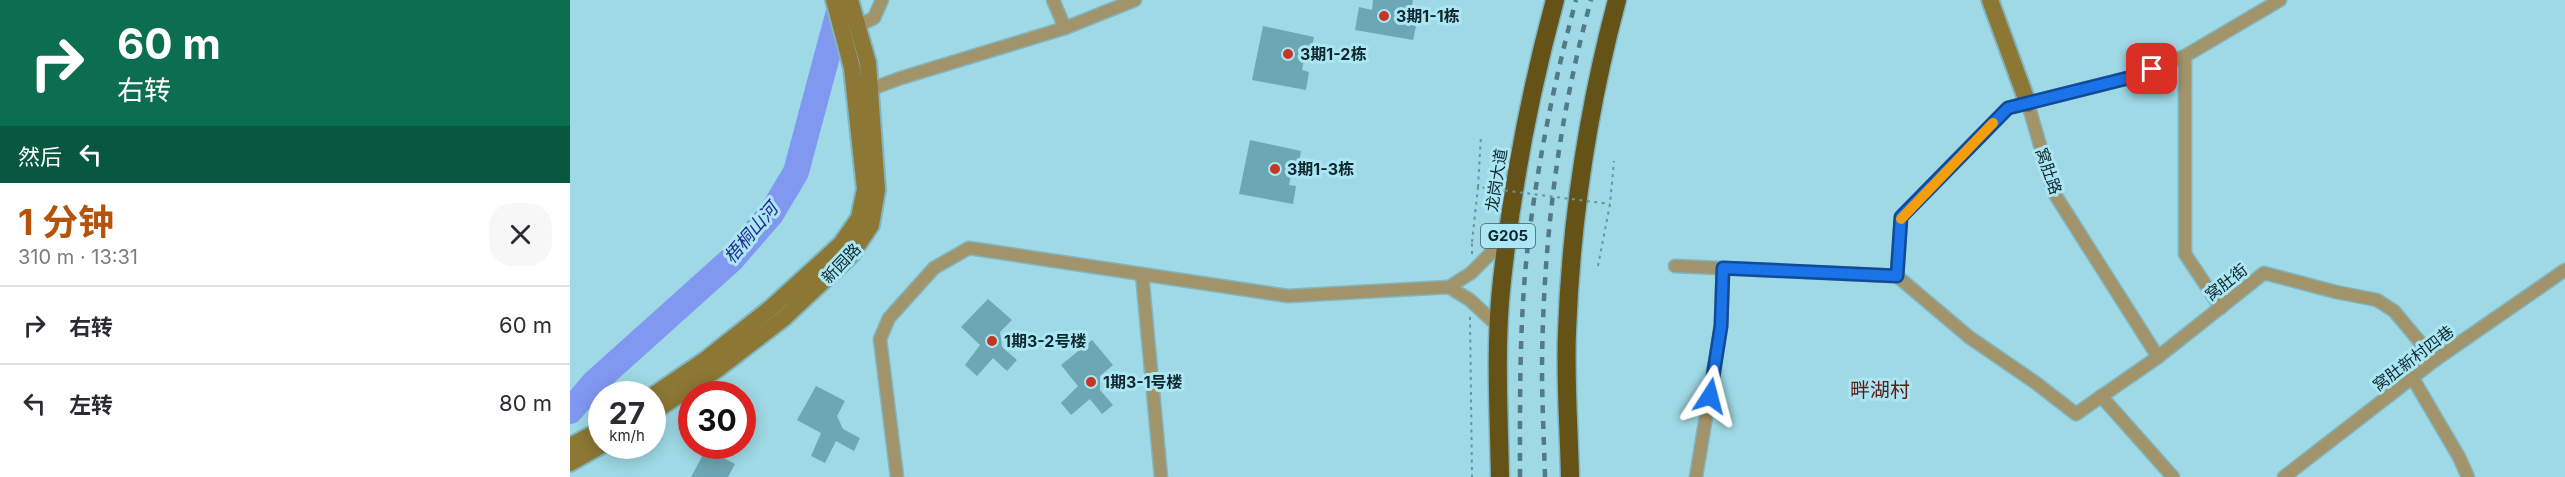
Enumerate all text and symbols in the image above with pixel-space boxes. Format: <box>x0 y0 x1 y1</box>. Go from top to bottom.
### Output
place label: 3期1-1栋 <box>1396 6 1460 26</box>
marker: 3期1-1栋 <box>1377 9 1391 23</box>
text: 60 m <box>117 18 221 69</box>
icon: right <box>18 24 96 102</box>
pin <box>2126 43 2177 94</box>
place label: 3期1-2栋 <box>1300 44 1366 64</box>
marker: 3期1-2栋 <box>1281 47 1295 61</box>
icon: arrive <box>2135 52 2168 85</box>
text: 右转 <box>117 74 171 107</box>
icon: left <box>74 138 107 171</box>
text: 然后 <box>18 144 62 170</box>
street label: 窝肚路 <box>2032 145 2066 197</box>
street label: 龙岗大道 <box>1481 147 1511 213</box>
place label: 3期1-3栋 <box>1287 159 1354 179</box>
marker: 3期1-3栋 <box>1268 162 1282 176</box>
water label: 梧桐山河 <box>719 196 784 267</box>
text: 1 分钟 <box>18 200 114 244</box>
button: close <box>489 203 552 266</box>
road number: G205 <box>1481 224 1535 248</box>
street label: 新园路 <box>817 239 865 287</box>
text: 310 m · 13:31 <box>18 245 138 269</box>
street label: 窝肚街 <box>2201 259 2251 305</box>
icon: right <box>18 309 51 342</box>
text: 60 m <box>499 312 552 338</box>
text: 右转 <box>69 314 113 340</box>
street label: 窝肚新村四巷 <box>2369 321 2457 395</box>
place label: 1期3-2号楼 <box>1004 331 1086 351</box>
marker: 1期3-2号楼 <box>985 334 999 348</box>
position arrow <box>1678 364 1742 428</box>
place label: 1期3-1号楼 <box>1103 372 1183 392</box>
marker: 1期3-1号楼 <box>1084 375 1098 389</box>
district label: 畔湖村 <box>1850 378 1910 402</box>
speed limit sign: 30 <box>678 381 756 459</box>
icon: left <box>18 387 51 420</box>
text: 80 m <box>499 390 552 416</box>
text: 左转 <box>69 392 113 418</box>
text: 27 <box>609 395 645 431</box>
text: km/h <box>609 426 645 445</box>

